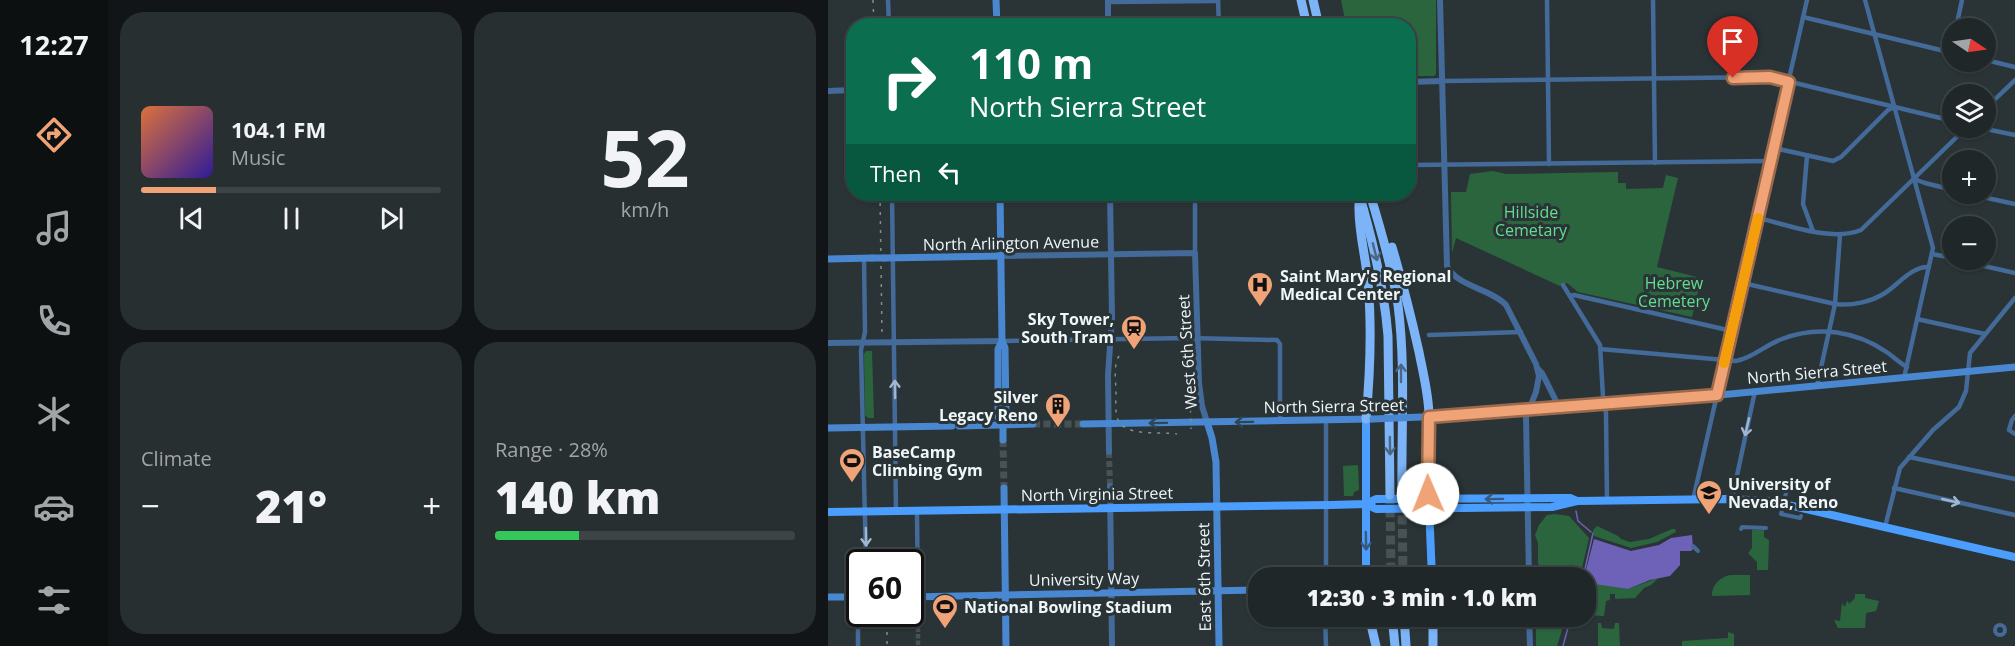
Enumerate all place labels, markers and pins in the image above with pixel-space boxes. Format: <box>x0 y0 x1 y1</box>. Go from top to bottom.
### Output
pin <box>1707 16 1758 78</box>
place label: Saint Mary's Regional Medical Center <box>1280 265 1451 305</box>
hospital icon: Saint Mary's Regional Medical Center <box>1245 270 1275 308</box>
place label: Sky Tower, South Tram <box>1021 308 1114 348</box>
station icon: Sky Tower, South Tram <box>1119 313 1149 351</box>
place label: Silver Legacy Reno <box>939 386 1038 426</box>
building icon: Silver Legacy Reno <box>1043 391 1073 429</box>
place label: BaseCamp Climbing Gym <box>872 441 983 481</box>
sports icon: BaseCamp Climbing Gym <box>837 446 867 484</box>
place label: University of Nevada, Reno <box>1728 473 1838 513</box>
school or university icon: University of Nevada, Reno <box>1694 478 1724 516</box>
sports icon: National Bowling Stadium <box>930 592 960 630</box>
place label: National Bowling Stadium <box>964 596 1172 618</box>

